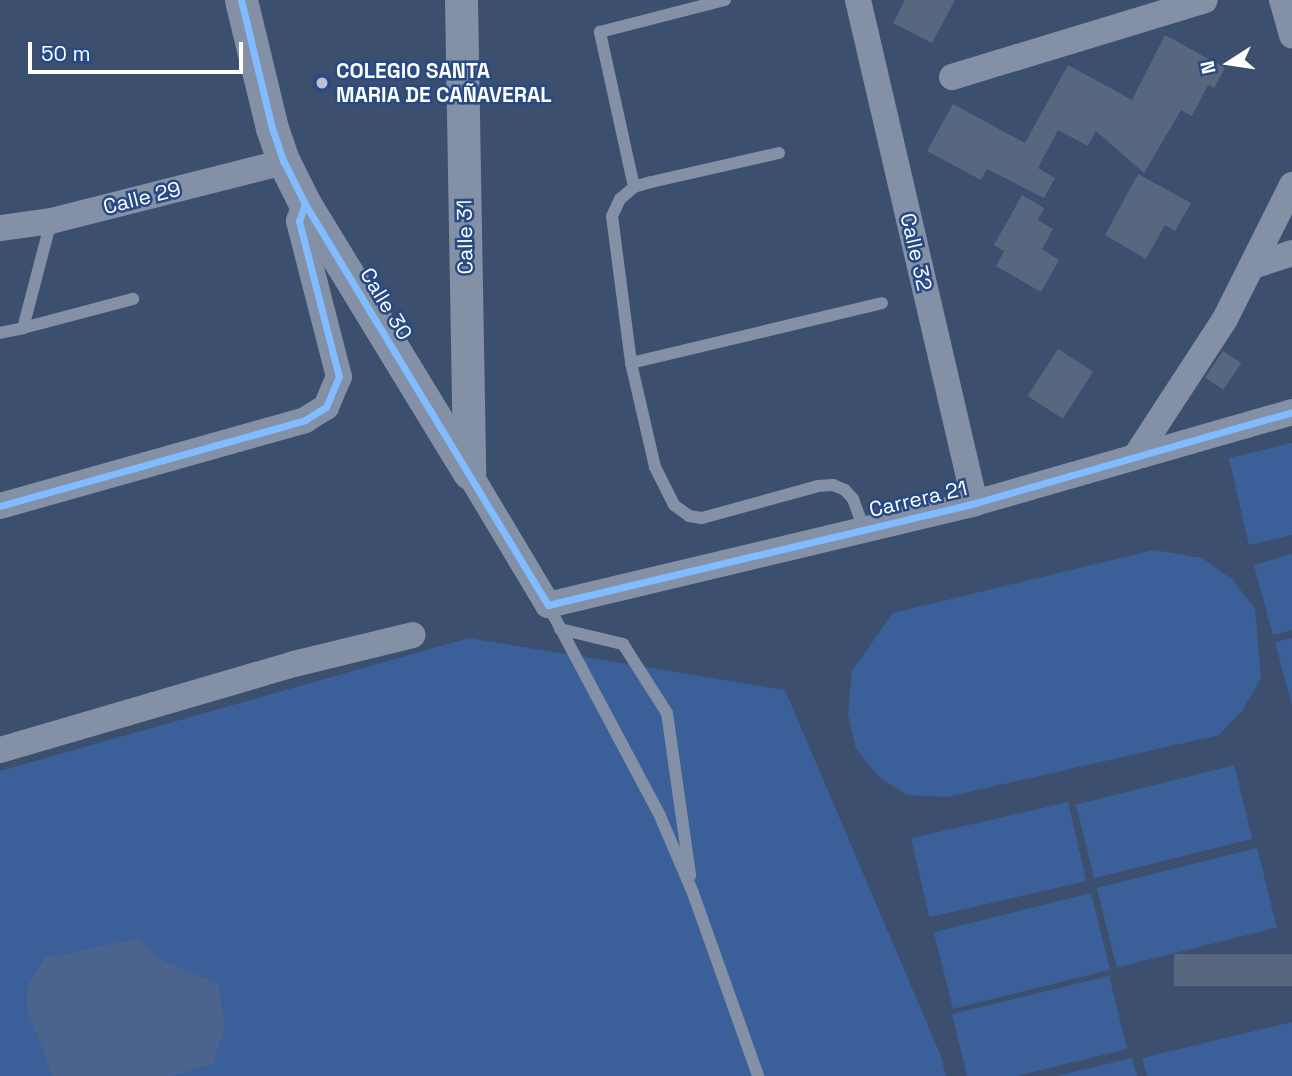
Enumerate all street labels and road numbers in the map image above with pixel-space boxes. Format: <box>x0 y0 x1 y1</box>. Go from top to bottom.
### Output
street label: Calle 29 <box>101 176 183 220</box>
street label: Calle 31 <box>452 199 478 275</box>
street label: Calle 32 <box>895 211 937 293</box>
street label: Calle 30 <box>355 263 417 345</box>
street label: Carrera 21 <box>866 475 970 523</box>

